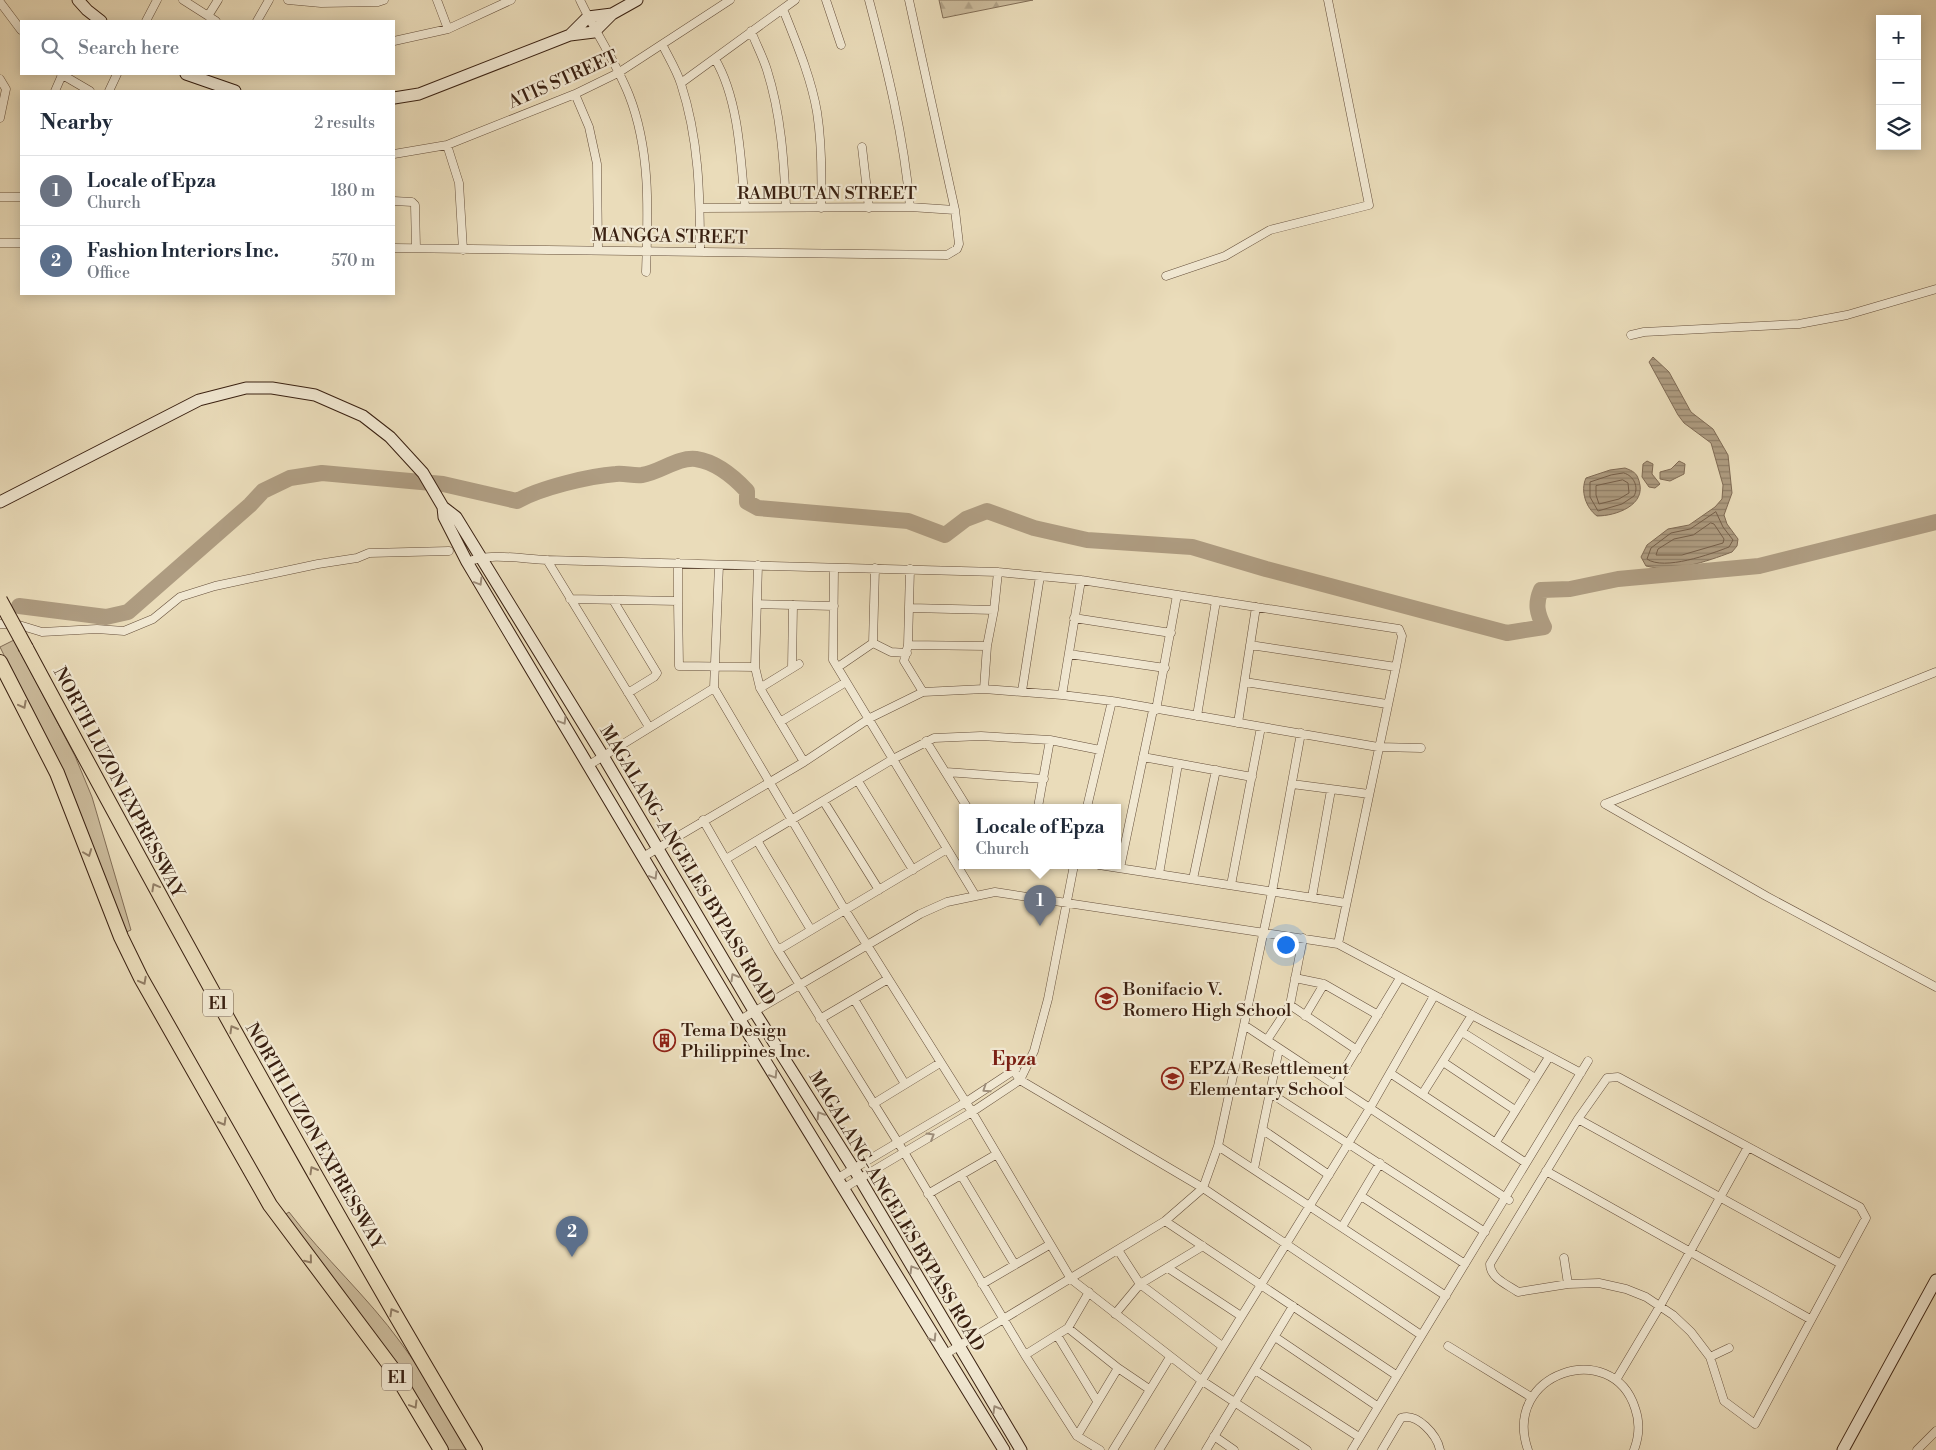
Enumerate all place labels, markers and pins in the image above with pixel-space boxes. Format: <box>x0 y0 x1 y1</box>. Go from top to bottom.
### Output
pin: 1 <box>1024 885 1056 926</box>
place label: Bonifacio V. Romero High School <box>1122 978 1292 1022</box>
school or university icon: Bonifacio V. Romero High School <box>1095 987 1119 1011</box>
place label: Tema Design Philippines Inc. <box>681 1019 810 1063</box>
building icon: Tema Design Philippines Inc. <box>653 1028 677 1052</box>
place label: EPZA Resettlement Elementary School <box>1189 1057 1350 1101</box>
school or university icon: EPZA Resettlement Elementary School <box>1161 1066 1185 1090</box>
pin: 2 <box>556 1216 588 1257</box>

